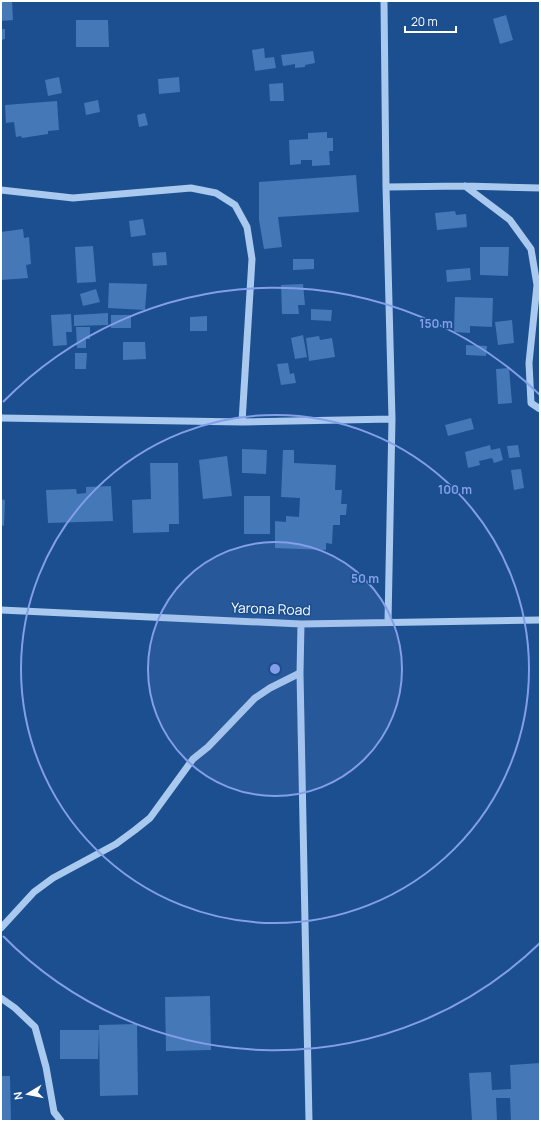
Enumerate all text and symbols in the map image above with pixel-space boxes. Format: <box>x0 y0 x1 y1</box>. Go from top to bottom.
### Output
scale bar <box>405 8 456 34</box>
text: 20 m <box>411 13 438 30</box>
text: 150 m <box>419 315 453 332</box>
text: 100 m <box>438 481 472 498</box>
text: 50 m <box>351 570 379 587</box>
street label: Yarona Road <box>231 598 311 619</box>
centre of rings <box>268 662 282 676</box>
north arrow <box>8 1074 48 1114</box>
text: N <box>10 1091 26 1101</box>

